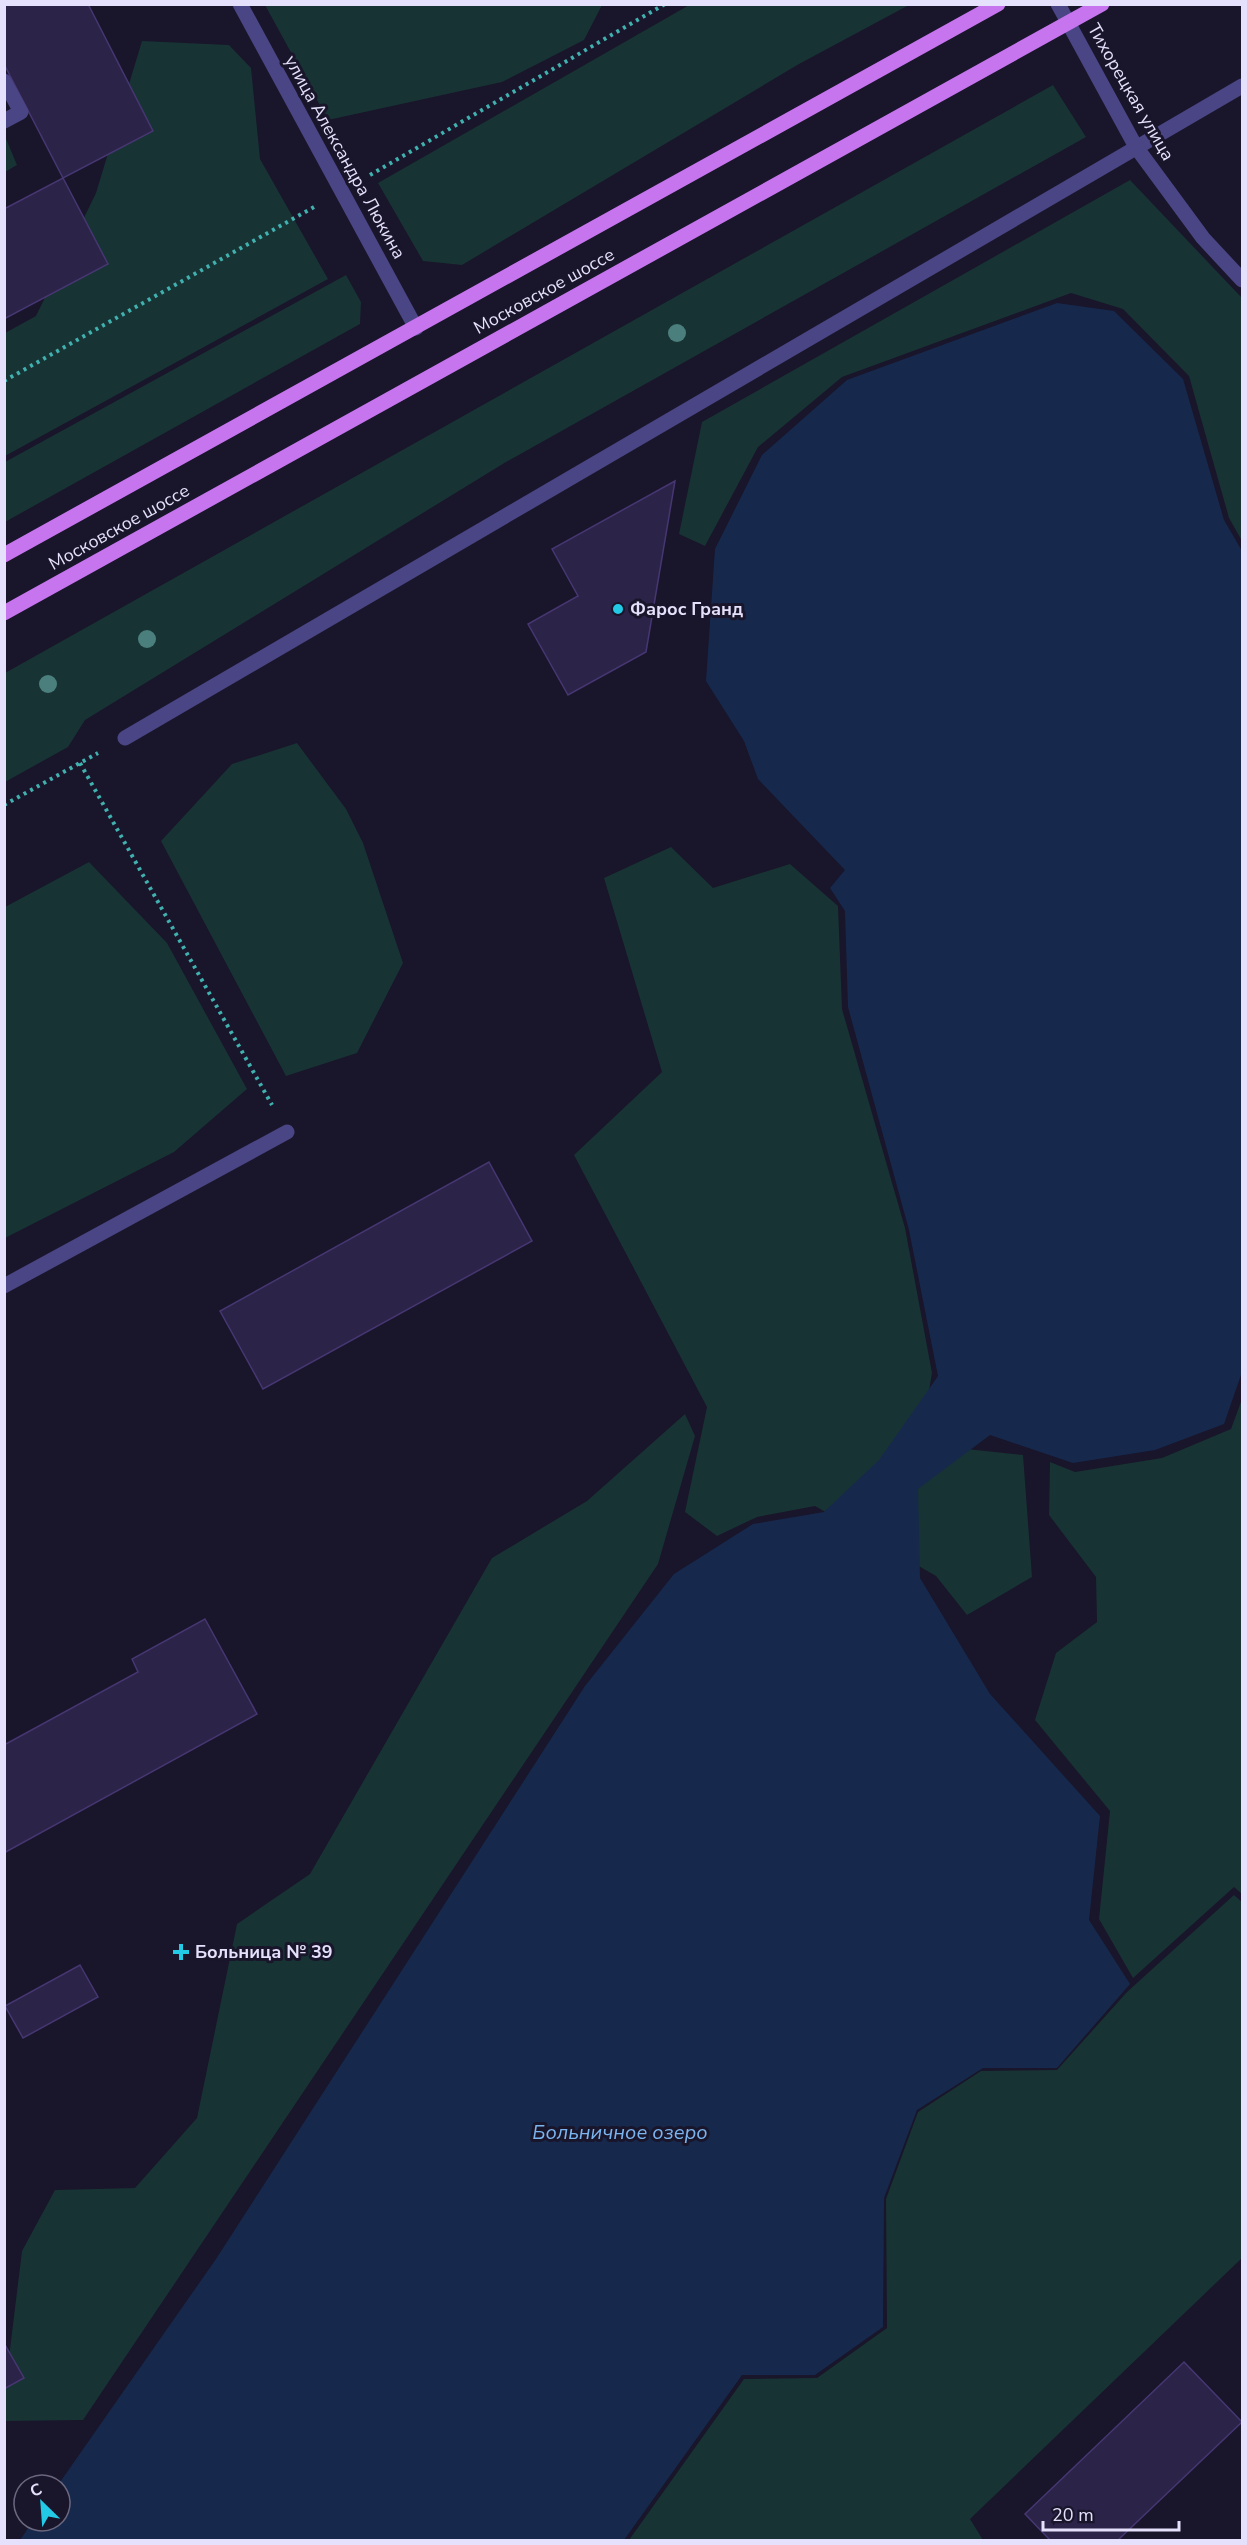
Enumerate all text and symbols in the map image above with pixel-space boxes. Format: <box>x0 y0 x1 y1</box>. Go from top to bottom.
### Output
street label: Тихорецкая улица <box>1082 19 1180 165</box>
street label: улица Александра Люкина <box>279 51 411 263</box>
street label: Московское шоссе <box>469 242 619 340</box>
street label: Московское шоссе <box>44 478 194 576</box>
place label: Фарос Гранд <box>630 597 743 621</box>
marker: Фарос Гранд <box>611 602 625 616</box>
place label: Больница № 39 <box>195 1940 333 1964</box>
marker: Больница № 39 <box>172 1943 190 1961</box>
water label: Больничное озеро <box>532 2119 708 2146</box>
north arrow <box>12 2473 72 2533</box>
text: С <box>27 2478 46 2503</box>
scale bar <box>1043 2494 1180 2532</box>
text: 20 m <box>1052 2503 1094 2527</box>

